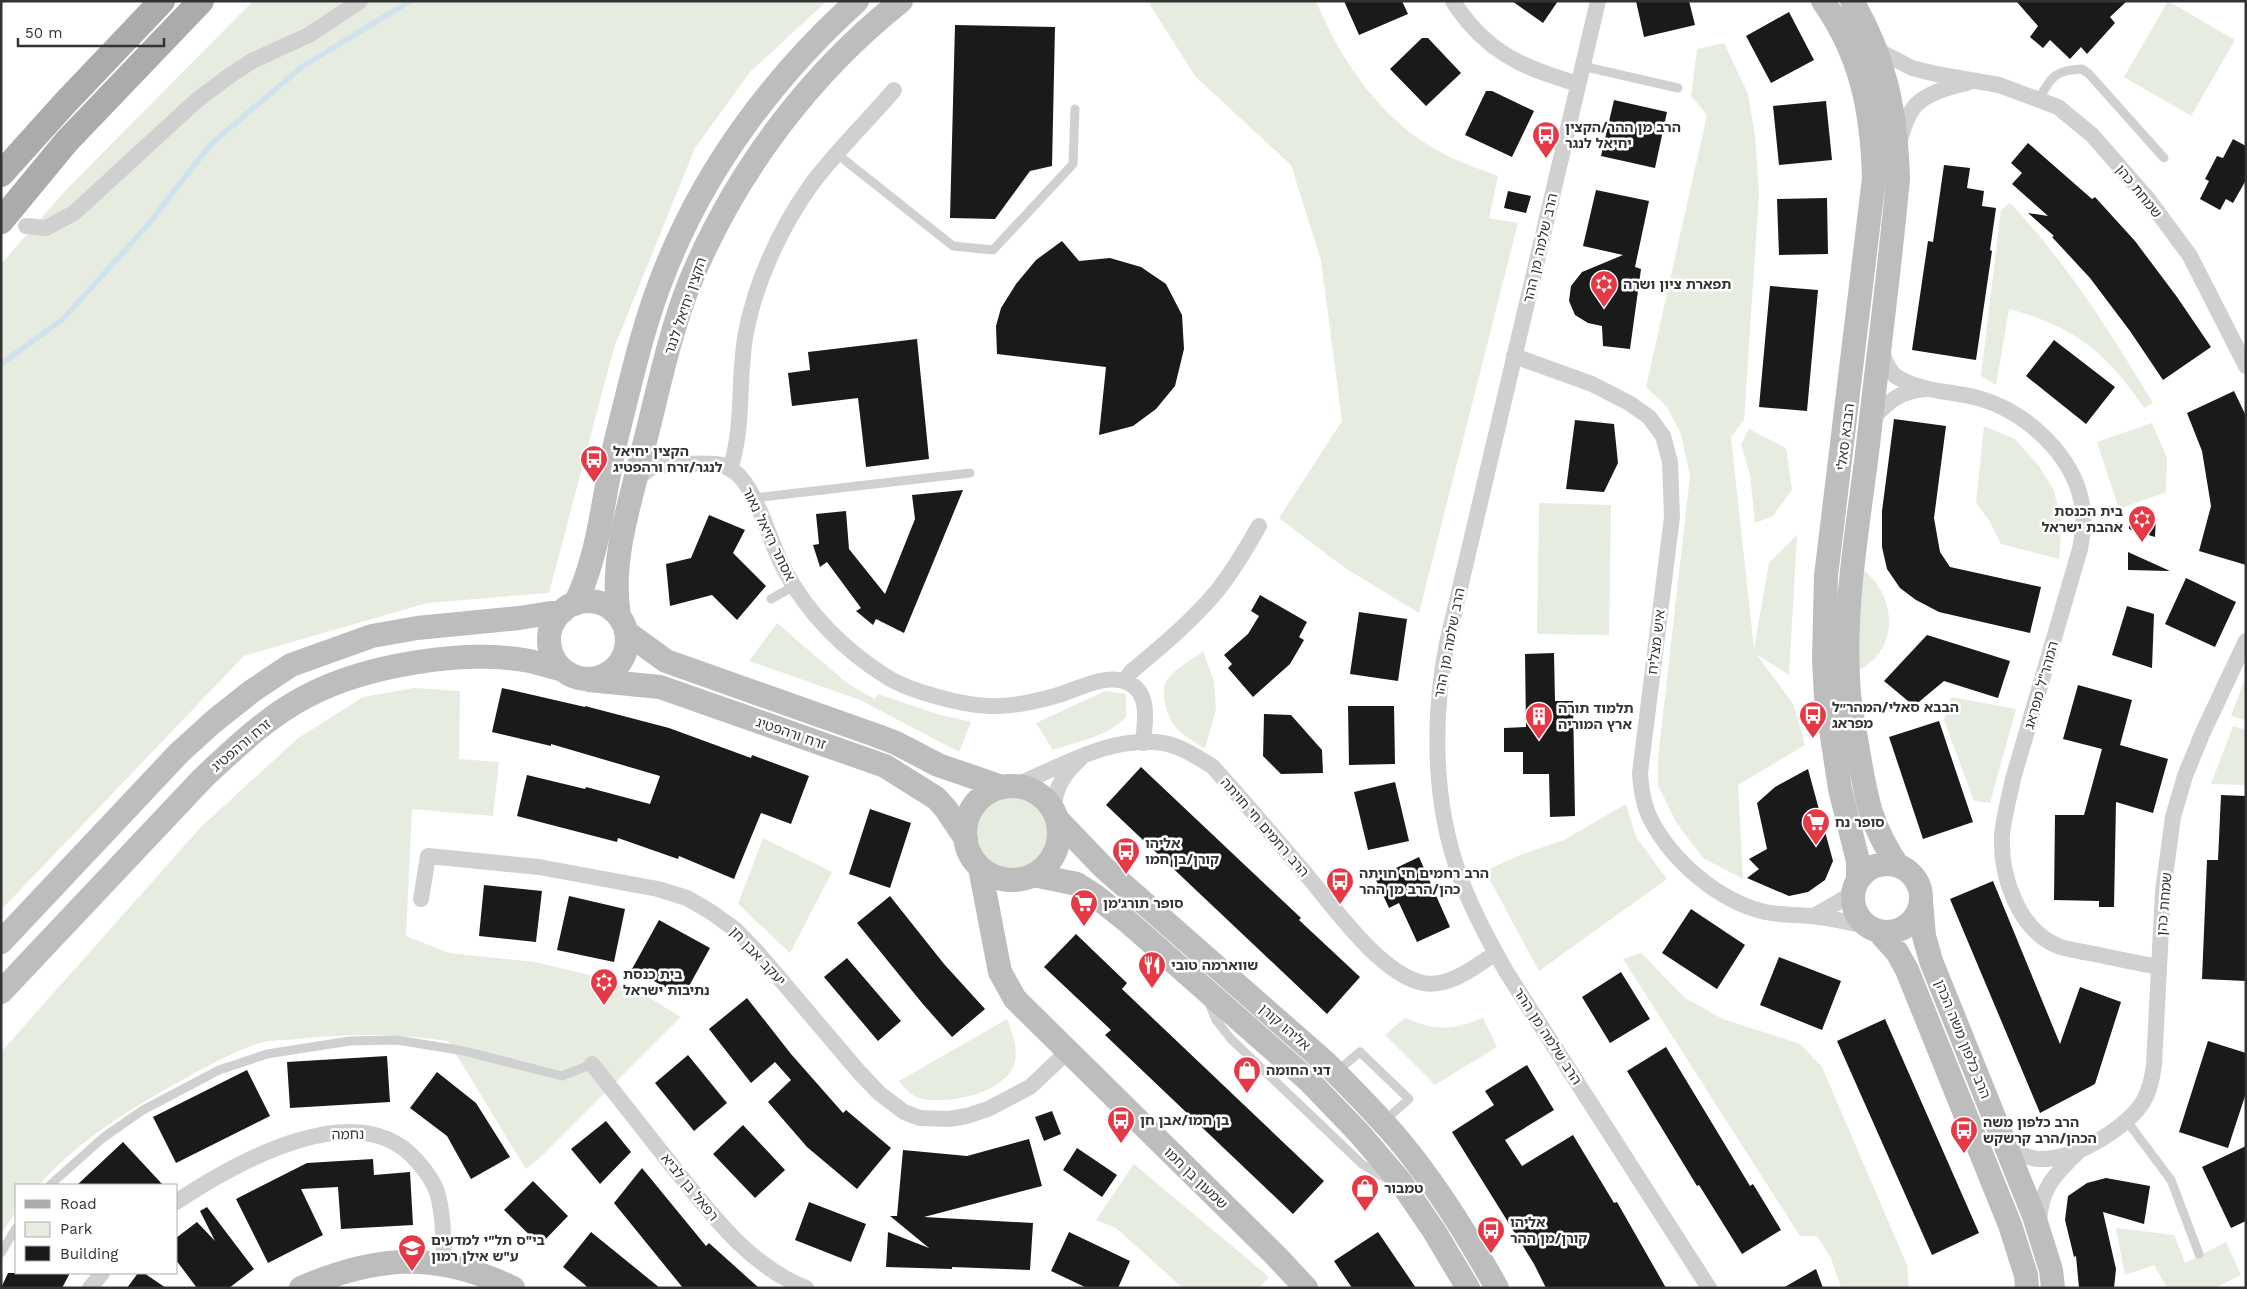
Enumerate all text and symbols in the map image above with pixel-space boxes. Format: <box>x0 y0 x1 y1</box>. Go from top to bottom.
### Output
scale bar <box>18 15 164 47</box>
text: 50 m <box>25 24 62 42</box>
place label: הרב מן ההר/הקצין יחיאל לנגר <box>1565 119 1681 151</box>
bus stop icon: הרב מן ההר/הקצין יחיאל לנגר <box>1531 120 1561 159</box>
street label: שמחת כהן <box>2113 161 2165 221</box>
street label: הרב שלמה מן ההר <box>1520 192 1560 304</box>
street label: הקצין יחיאל לנגר <box>661 255 709 357</box>
synagogue icon: תפארת ציון ושרה <box>1589 269 1619 308</box>
place label: תפארת ציון ושרה <box>1623 276 1731 292</box>
street label: הבבא סאלי <box>1833 402 1857 472</box>
place label: הקצין יחיאל לנגר/זרח ורהפטיג <box>613 443 723 475</box>
bus stop icon: הקצין יחיאל לנגר/זרח ורהפטיג <box>579 444 609 483</box>
street label: אסתר רזיאל נאור <box>739 485 799 583</box>
place label: בית הכנסת אהבת ישראל <box>2042 503 2124 535</box>
synagogue icon: בית הכנסת אהבת ישראל <box>2127 504 2157 543</box>
street label: הרב שלמה מן ההר <box>1430 586 1468 700</box>
street label: איש מצליח <box>1644 608 1668 675</box>
street label: המהר"ל מפראג <box>2021 639 2061 731</box>
place label: הבבא סאלי/המהר״ל מפראג <box>1832 699 1959 731</box>
place label: תלמוד תורה ארץ המוריה <box>1558 700 1634 732</box>
bus stop icon: הבבא סאלי/המהר״ל מפראג <box>1798 700 1828 739</box>
building icon: תלמוד תורה ארץ המוריה <box>1524 701 1554 740</box>
street label: זרח ורהפטיג <box>754 714 828 753</box>
street label: זרח ורהפטיג <box>208 715 274 775</box>
street label: הרב רחמים חי חויתה <box>1218 774 1312 880</box>
supermarket icon: סופר נח <box>1801 807 1831 846</box>
place label: סופר נח <box>1835 814 1885 830</box>
place label: אליהו קורן/בן חמו <box>1145 835 1219 867</box>
bus stop icon: אליהו קורן/בן חמו <box>1111 836 1141 875</box>
place label: הרב רחמים חי חויתה כהן/הרב מן ההר <box>1359 865 1489 897</box>
bus stop icon: הרב רחמים חי חויתה כהן/הרב מן ההר <box>1325 866 1355 905</box>
street label: שמחת כהן <box>2153 872 2175 936</box>
supermarket icon: סופר תורג'מן <box>1069 888 1099 927</box>
place label: סופר תורג'מן <box>1103 895 1184 911</box>
street label: יעקב אבן חן <box>727 923 789 989</box>
restaurant icon: שווארמה טובי <box>1137 950 1167 989</box>
place label: שווארמה טובי <box>1171 957 1258 973</box>
place label: בית כנסת נתיבות ישראל <box>623 966 710 998</box>
synagogue icon: בית כנסת נתיבות ישראל <box>589 967 619 1006</box>
street label: הרב כלפון משה הכהן <box>1932 977 1994 1101</box>
street label: הרב שלמה מן ההר <box>1511 985 1585 1087</box>
street label: אליהו קורן <box>1256 1000 1314 1054</box>
shop icon: דגי החומה <box>1232 1055 1262 1094</box>
place label: דגי החומה <box>1266 1062 1331 1078</box>
bus stop icon: בן חמו/אבן חן <box>1106 1105 1136 1144</box>
place label: בן חמו/אבן חן <box>1140 1112 1229 1128</box>
place label: הרב כלפון משה הכהן/הרב קרשקש <box>1983 1114 2097 1146</box>
bus stop icon: הרב כלפון משה הכהן/הרב קרשקש <box>1949 1115 1979 1154</box>
street label: נחמה <box>332 1126 364 1142</box>
street label: שמעון בן חמו <box>1161 1144 1231 1212</box>
street label: רפאל בן לביא <box>658 1150 722 1224</box>
shop icon: טמבור <box>1350 1173 1380 1212</box>
place label: טמבור <box>1384 1180 1423 1196</box>
legend <box>15 1184 178 1274</box>
text: Road <box>60 1195 97 1213</box>
place label: אליהו קורן/מן ההר <box>1510 1214 1588 1246</box>
bus stop icon: אליהו קורן/מן ההר <box>1476 1215 1506 1254</box>
text: Park <box>60 1220 93 1238</box>
place label: בי"ס תל"י למדעים ע"ש אילן רמון <box>431 1232 545 1264</box>
school or university icon: בי"ס תל"י למדעים ע"ש אילן רמון <box>397 1233 427 1272</box>
text: Building <box>60 1245 118 1263</box>

